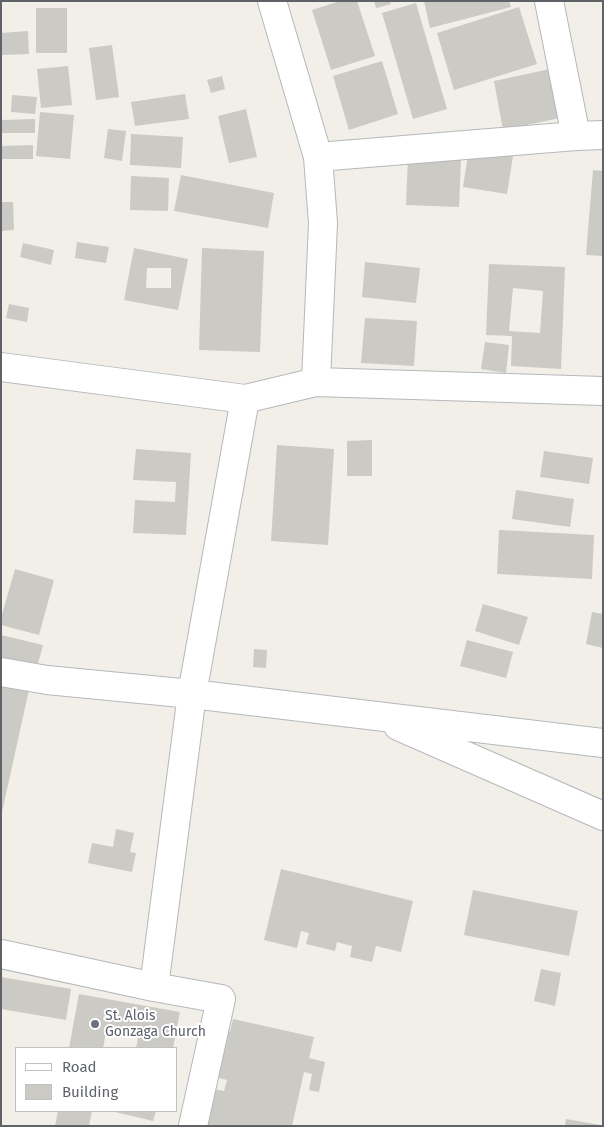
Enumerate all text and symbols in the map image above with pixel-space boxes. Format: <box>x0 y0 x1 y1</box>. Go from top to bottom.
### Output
place label: St. Alois Gonzaga Church <box>105 1008 206 1040</box>
marker: St. Alois Gonzaga Church <box>89 1018 101 1030</box>
legend <box>15 1047 178 1112</box>
text: Road <box>62 1058 97 1076</box>
text: Building <box>62 1083 118 1101</box>

